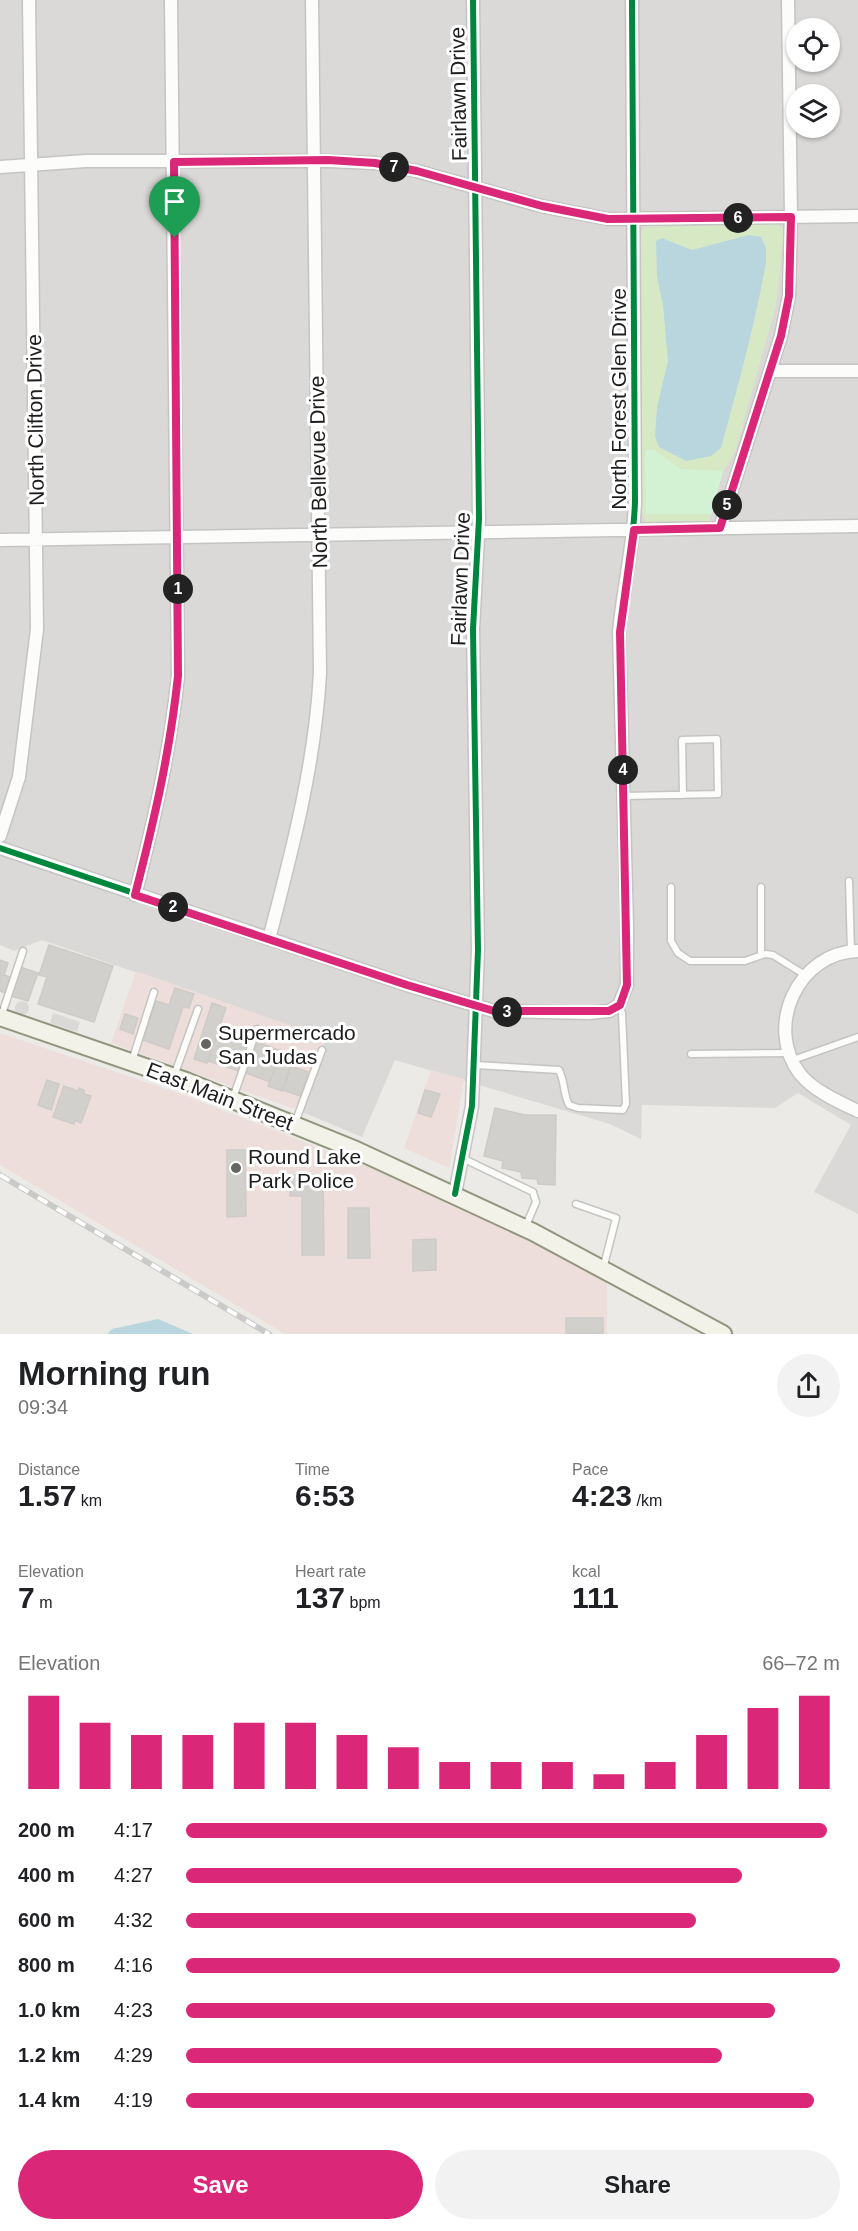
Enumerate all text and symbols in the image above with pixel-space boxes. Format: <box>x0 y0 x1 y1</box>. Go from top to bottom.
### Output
map controls <box>786 18 840 138</box>
button: locate <box>786 18 840 72</box>
street label: Fairlawn Drive <box>445 27 471 161</box>
button: layers <box>786 84 840 138</box>
pin: 7 <box>379 152 409 182</box>
text: 7 <box>390 158 398 175</box>
pin <box>149 176 200 238</box>
icon: arrive <box>158 185 191 218</box>
pin: 6 <box>723 203 753 233</box>
text: 6 <box>734 209 742 226</box>
street label: North Forest Glen Drive <box>607 288 630 510</box>
street label: North Clifton Drive <box>22 334 48 506</box>
street label: North Bellevue Drive <box>305 376 331 568</box>
pin: 5 <box>712 490 742 520</box>
text: 5 <box>723 496 731 513</box>
street label: Fairlawn Drive <box>446 512 474 646</box>
pin: 1 <box>163 574 193 604</box>
text: 1 <box>174 580 182 597</box>
pin: 4 <box>608 755 638 785</box>
text: 4 <box>619 761 627 778</box>
pin: 2 <box>158 892 188 922</box>
text: 2 <box>169 898 177 915</box>
pin: 3 <box>492 997 522 1027</box>
text: 3 <box>503 1003 511 1020</box>
place label: Supermercado San Judas <box>218 1021 356 1068</box>
marker: Supermercado San Judas <box>199 1037 213 1051</box>
street label: East Main Street <box>143 1057 297 1135</box>
place label: Round Lake Park Police <box>248 1145 361 1192</box>
marker: Round Lake Park Police <box>229 1161 243 1175</box>
button: share <box>777 1354 840 1417</box>
text: Morning run <box>18 1355 210 1392</box>
text: 09:34 <box>18 1396 68 1418</box>
text: Distance <box>18 1461 80 1478</box>
text: Time <box>295 1461 330 1478</box>
text: Pace <box>572 1461 608 1478</box>
text: 1.57 <box>18 1479 76 1512</box>
text: 6:53 <box>295 1479 355 1512</box>
text: 4:23 <box>572 1479 632 1512</box>
text: km <box>76 1492 102 1509</box>
text: /km <box>632 1492 662 1509</box>
text: Elevation <box>18 1563 84 1580</box>
text: Heart rate <box>295 1563 366 1580</box>
text: kcal <box>572 1563 600 1580</box>
text: 7 <box>18 1581 35 1614</box>
text: 137 <box>295 1581 345 1614</box>
text: 111 <box>572 1581 619 1614</box>
text: m <box>35 1594 52 1611</box>
text: bpm <box>345 1594 381 1611</box>
text: Elevation <box>18 1652 100 1674</box>
text: 66–72 m <box>762 1652 840 1674</box>
text: 200 m <box>18 1819 75 1841</box>
text: 4:17 <box>114 1819 153 1841</box>
text: 400 m <box>18 1864 75 1886</box>
text: 4:27 <box>114 1864 153 1886</box>
text: 600 m <box>18 1909 75 1931</box>
text: 4:32 <box>114 1909 153 1931</box>
text: 800 m <box>18 1954 75 1976</box>
text: 4:16 <box>114 1954 153 1976</box>
text: 1.0 km <box>18 1999 80 2021</box>
text: 4:23 <box>114 1999 153 2021</box>
text: 1.2 km <box>18 2044 80 2066</box>
text: 4:29 <box>114 2044 153 2066</box>
text: 1.4 km <box>18 2089 80 2111</box>
text: 4:19 <box>114 2089 153 2111</box>
button: Save <box>18 2150 423 2219</box>
button: Share <box>435 2150 840 2219</box>

